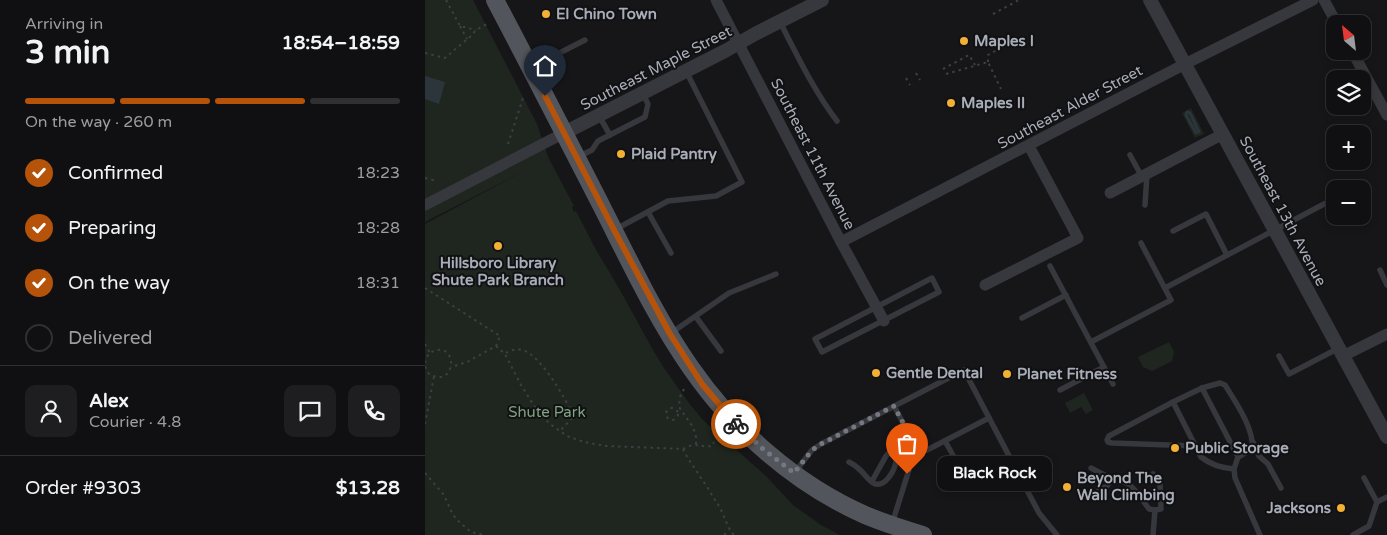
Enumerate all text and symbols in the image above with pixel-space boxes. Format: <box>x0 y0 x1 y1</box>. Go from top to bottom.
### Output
place label: El Chino Town <box>556 5 657 23</box>
marker: El Chino Town <box>540 8 552 20</box>
text: Arriving in <box>25 14 103 34</box>
north arrow <box>1326 15 1371 60</box>
map controls <box>1326 15 1371 225</box>
street label: Southeast Maple Street <box>577 22 735 114</box>
text: 18:54–18:59 <box>281 32 400 54</box>
place label: Maples I <box>974 32 1034 51</box>
text: 3 min <box>25 34 110 72</box>
marker: Maples I <box>958 35 970 47</box>
pin <box>524 45 566 96</box>
icon: home <box>531 52 559 80</box>
street label: Southeast Alder Street <box>995 61 1146 153</box>
button: layers <box>1326 70 1371 115</box>
street label: Southeast 11th Avenue <box>767 75 859 233</box>
place label: Maples II <box>961 94 1025 113</box>
marker: Maples II <box>945 97 957 109</box>
text: On the way · 260 m <box>25 112 172 132</box>
button: + <box>1326 125 1371 170</box>
street label: Southeast 13th Avenue <box>1236 133 1330 289</box>
place label: Plaid Pantry <box>631 145 717 164</box>
marker: Plaid Pantry <box>615 148 627 160</box>
icon: check <box>25 159 53 187</box>
text: Confirmed <box>68 162 163 184</box>
text: 18:23 <box>356 163 400 183</box>
button: − <box>1326 180 1371 225</box>
icon: check <box>25 214 53 242</box>
text: Preparing <box>68 217 157 239</box>
text: 18:28 <box>356 218 400 238</box>
marker: Hillsboro Library Shute Park Branch <box>492 240 504 252</box>
place label: Hillsboro Library Shute Park Branch <box>432 254 564 289</box>
icon: check <box>25 269 53 297</box>
text: On the way <box>68 272 170 294</box>
text: 18:31 <box>356 273 400 293</box>
text: Delivered <box>68 327 153 349</box>
place label: Gentle Dental <box>886 364 983 382</box>
place label: Planet Fitness <box>1017 365 1117 383</box>
marker: Gentle Dental <box>870 367 882 379</box>
marker: Planet Fitness <box>1001 368 1013 380</box>
button: person <box>25 385 77 437</box>
button: chat <box>284 385 336 437</box>
button: phone <box>348 385 400 437</box>
text: Alex <box>89 390 129 412</box>
courier <box>711 399 761 449</box>
park label: Shute Park <box>508 403 586 421</box>
icon: bike <box>722 410 750 438</box>
text: Courier · 4.8 <box>89 412 181 432</box>
pin <box>886 423 928 474</box>
icon: bag <box>893 430 921 458</box>
place label: Public Storage <box>1185 439 1289 458</box>
marker: Public Storage <box>1169 442 1181 454</box>
callout: Black Rock <box>937 456 1052 492</box>
text: Black Rock <box>953 463 1036 483</box>
place label: Beyond The Wall Climbing <box>1077 469 1175 505</box>
text: Order #9303 <box>25 477 142 499</box>
text: $13.28 <box>336 477 400 499</box>
marker: Beyond The Wall Climbing <box>1061 481 1073 493</box>
place label: Jacksons <box>1266 499 1331 517</box>
marker: Jacksons <box>1335 502 1347 514</box>

